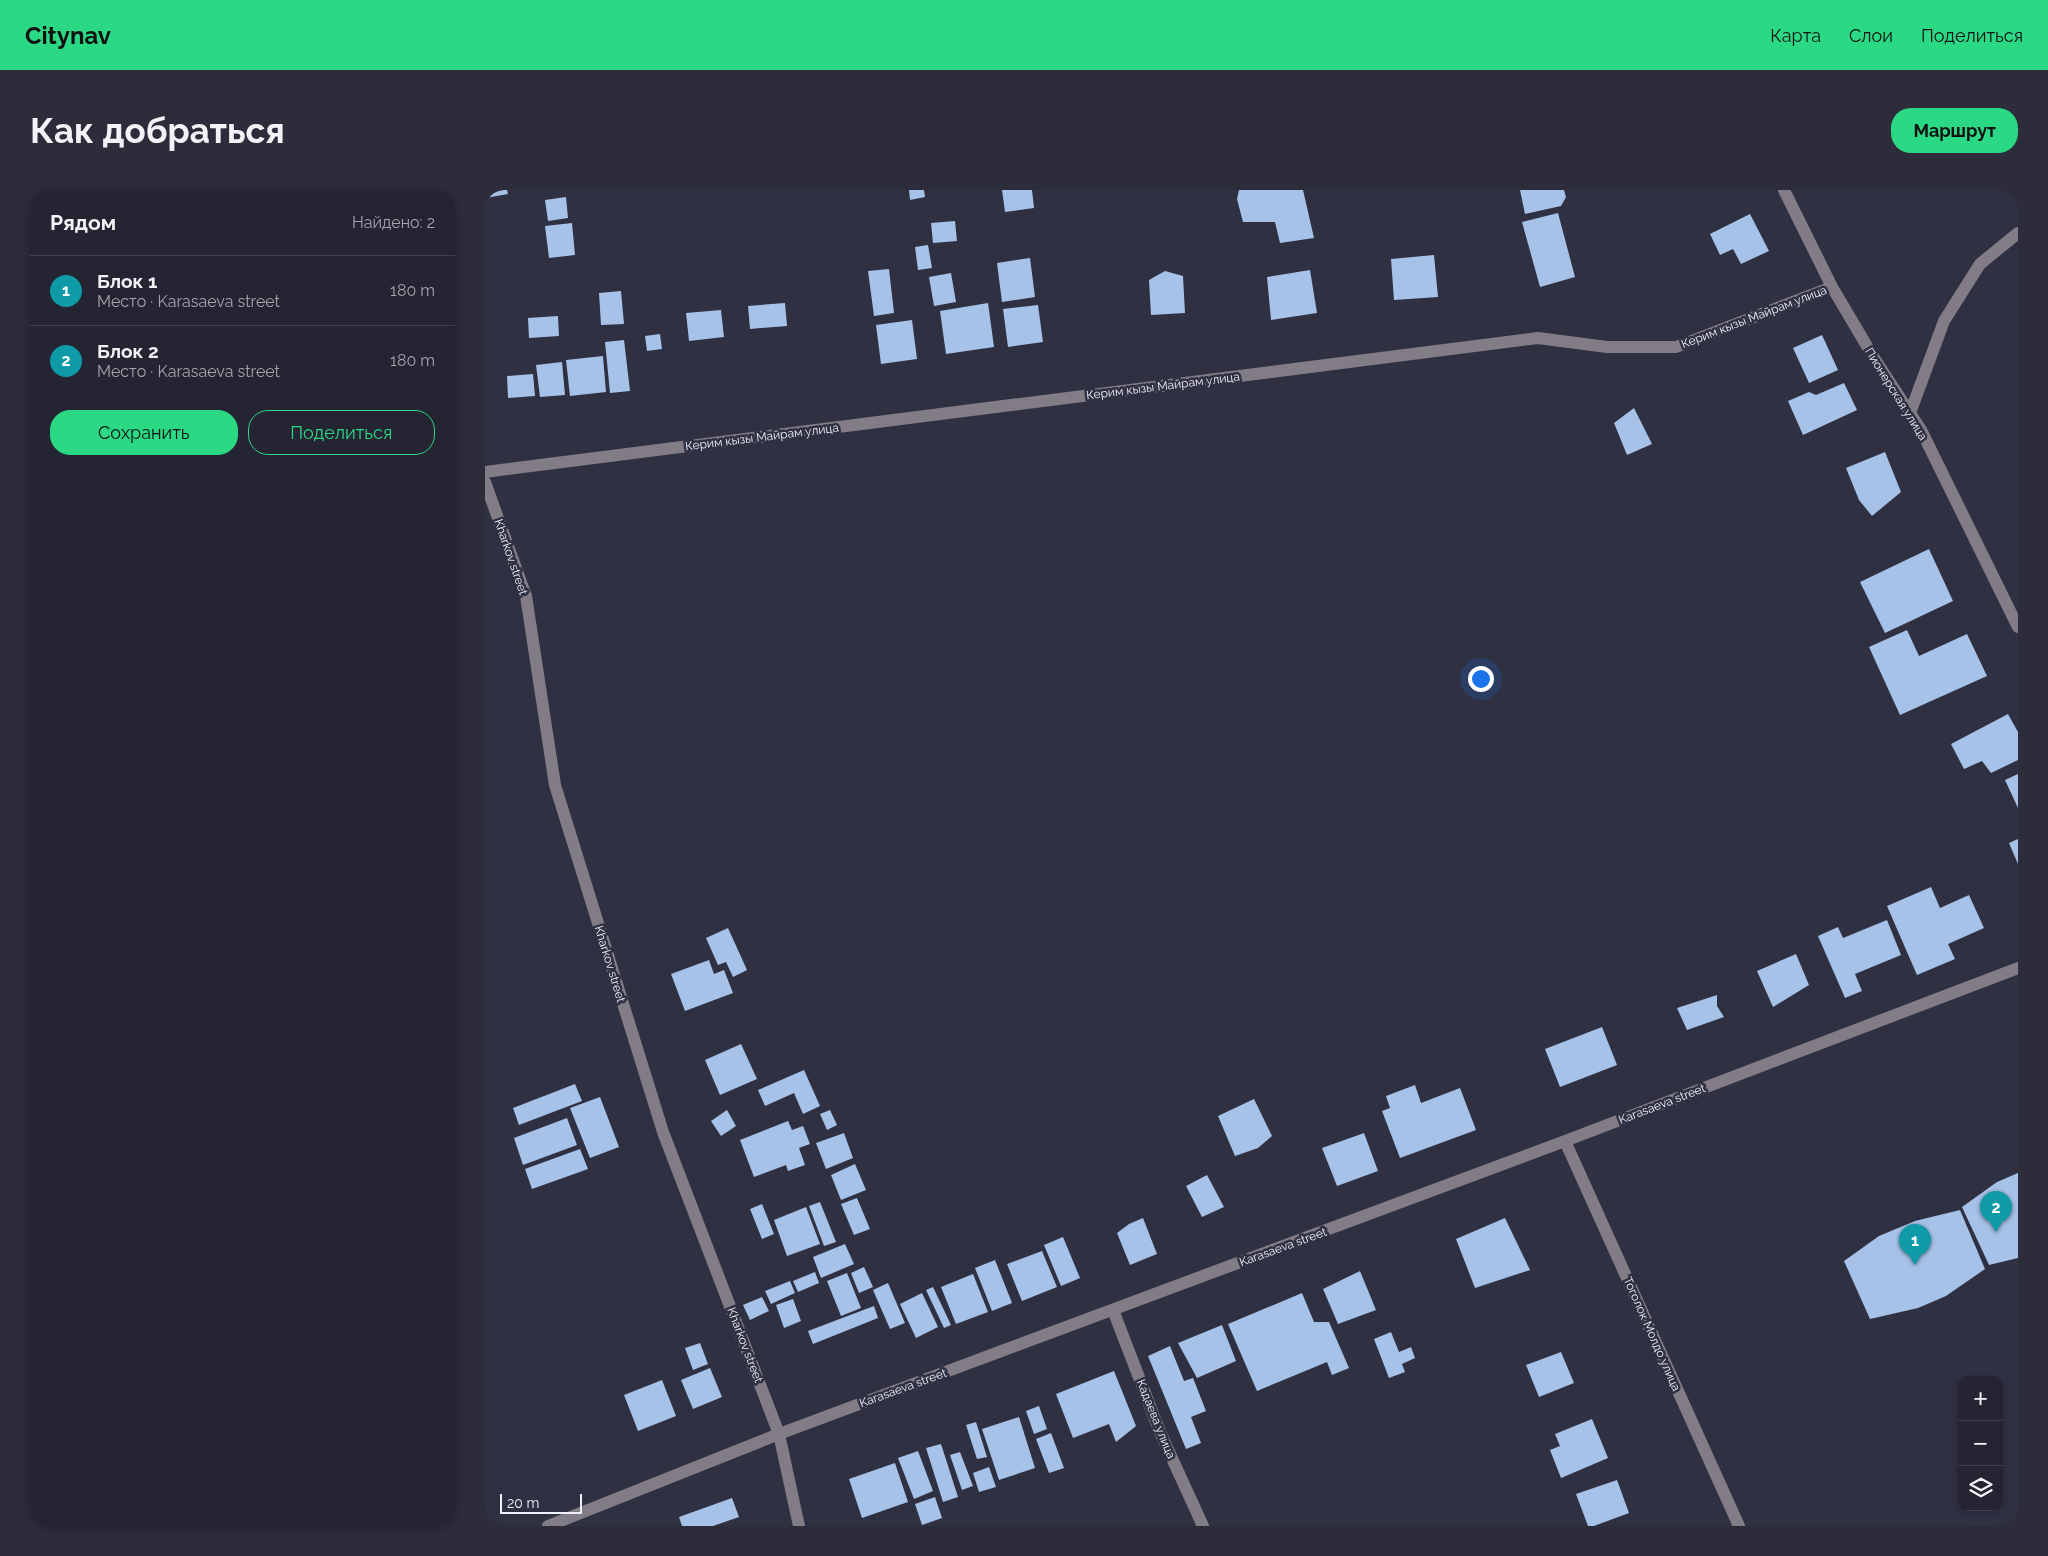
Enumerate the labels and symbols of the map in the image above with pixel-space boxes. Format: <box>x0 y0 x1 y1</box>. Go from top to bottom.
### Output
street label: Керим кызы Майрам улица <box>1679 283 1829 351</box>
street label: Пионерская улица <box>1862 345 1930 443</box>
street label: Керим кызы Майрам улица <box>1085 370 1241 402</box>
street label: Керим кызы Майрам улица <box>684 421 840 453</box>
street label: Kharkov street <box>491 517 531 597</box>
your location <box>1468 666 1494 692</box>
street label: Kharkov street <box>592 924 628 1004</box>
street label: Karasaeva street <box>1617 1081 1707 1127</box>
pin: 2 <box>1980 1191 2012 1232</box>
pin: 1 <box>1899 1224 1931 1265</box>
street label: Karasaeva street <box>1237 1225 1329 1269</box>
street label: Тоголок Молдо улица <box>1620 1275 1684 1393</box>
street label: Kharkov street <box>724 1305 766 1385</box>
street label: Karasaeva street <box>857 1366 949 1410</box>
street label: Кадаева улица <box>1134 1377 1178 1461</box>
scale bar <box>500 1491 583 1514</box>

